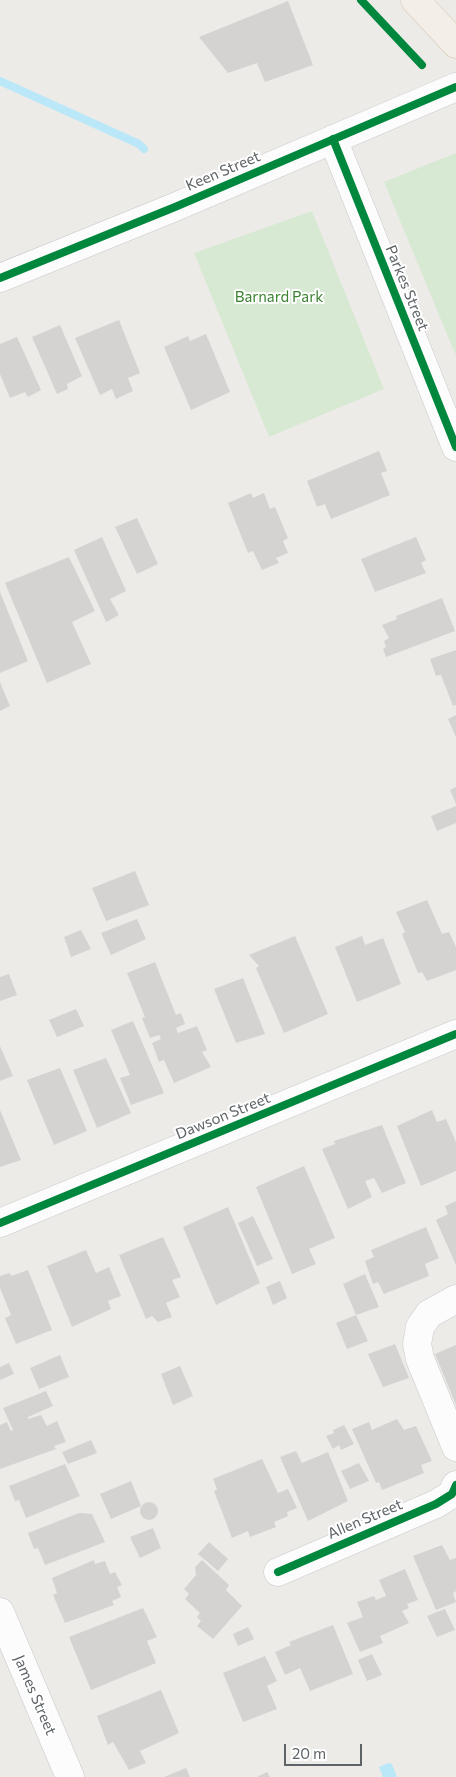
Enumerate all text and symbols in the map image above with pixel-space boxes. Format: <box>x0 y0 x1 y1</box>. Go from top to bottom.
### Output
street label: Keen Street <box>183 147 263 195</box>
street label: Parkes Street <box>382 242 432 334</box>
park label: Barnard Park <box>235 288 323 306</box>
street label: Dawson Street <box>173 1089 273 1143</box>
street label: Allen Street <box>325 1495 405 1543</box>
street label: James Street <box>10 1652 60 1738</box>
scale bar <box>286 1734 364 1766</box>
text: 20 m <box>292 1744 326 1762</box>

